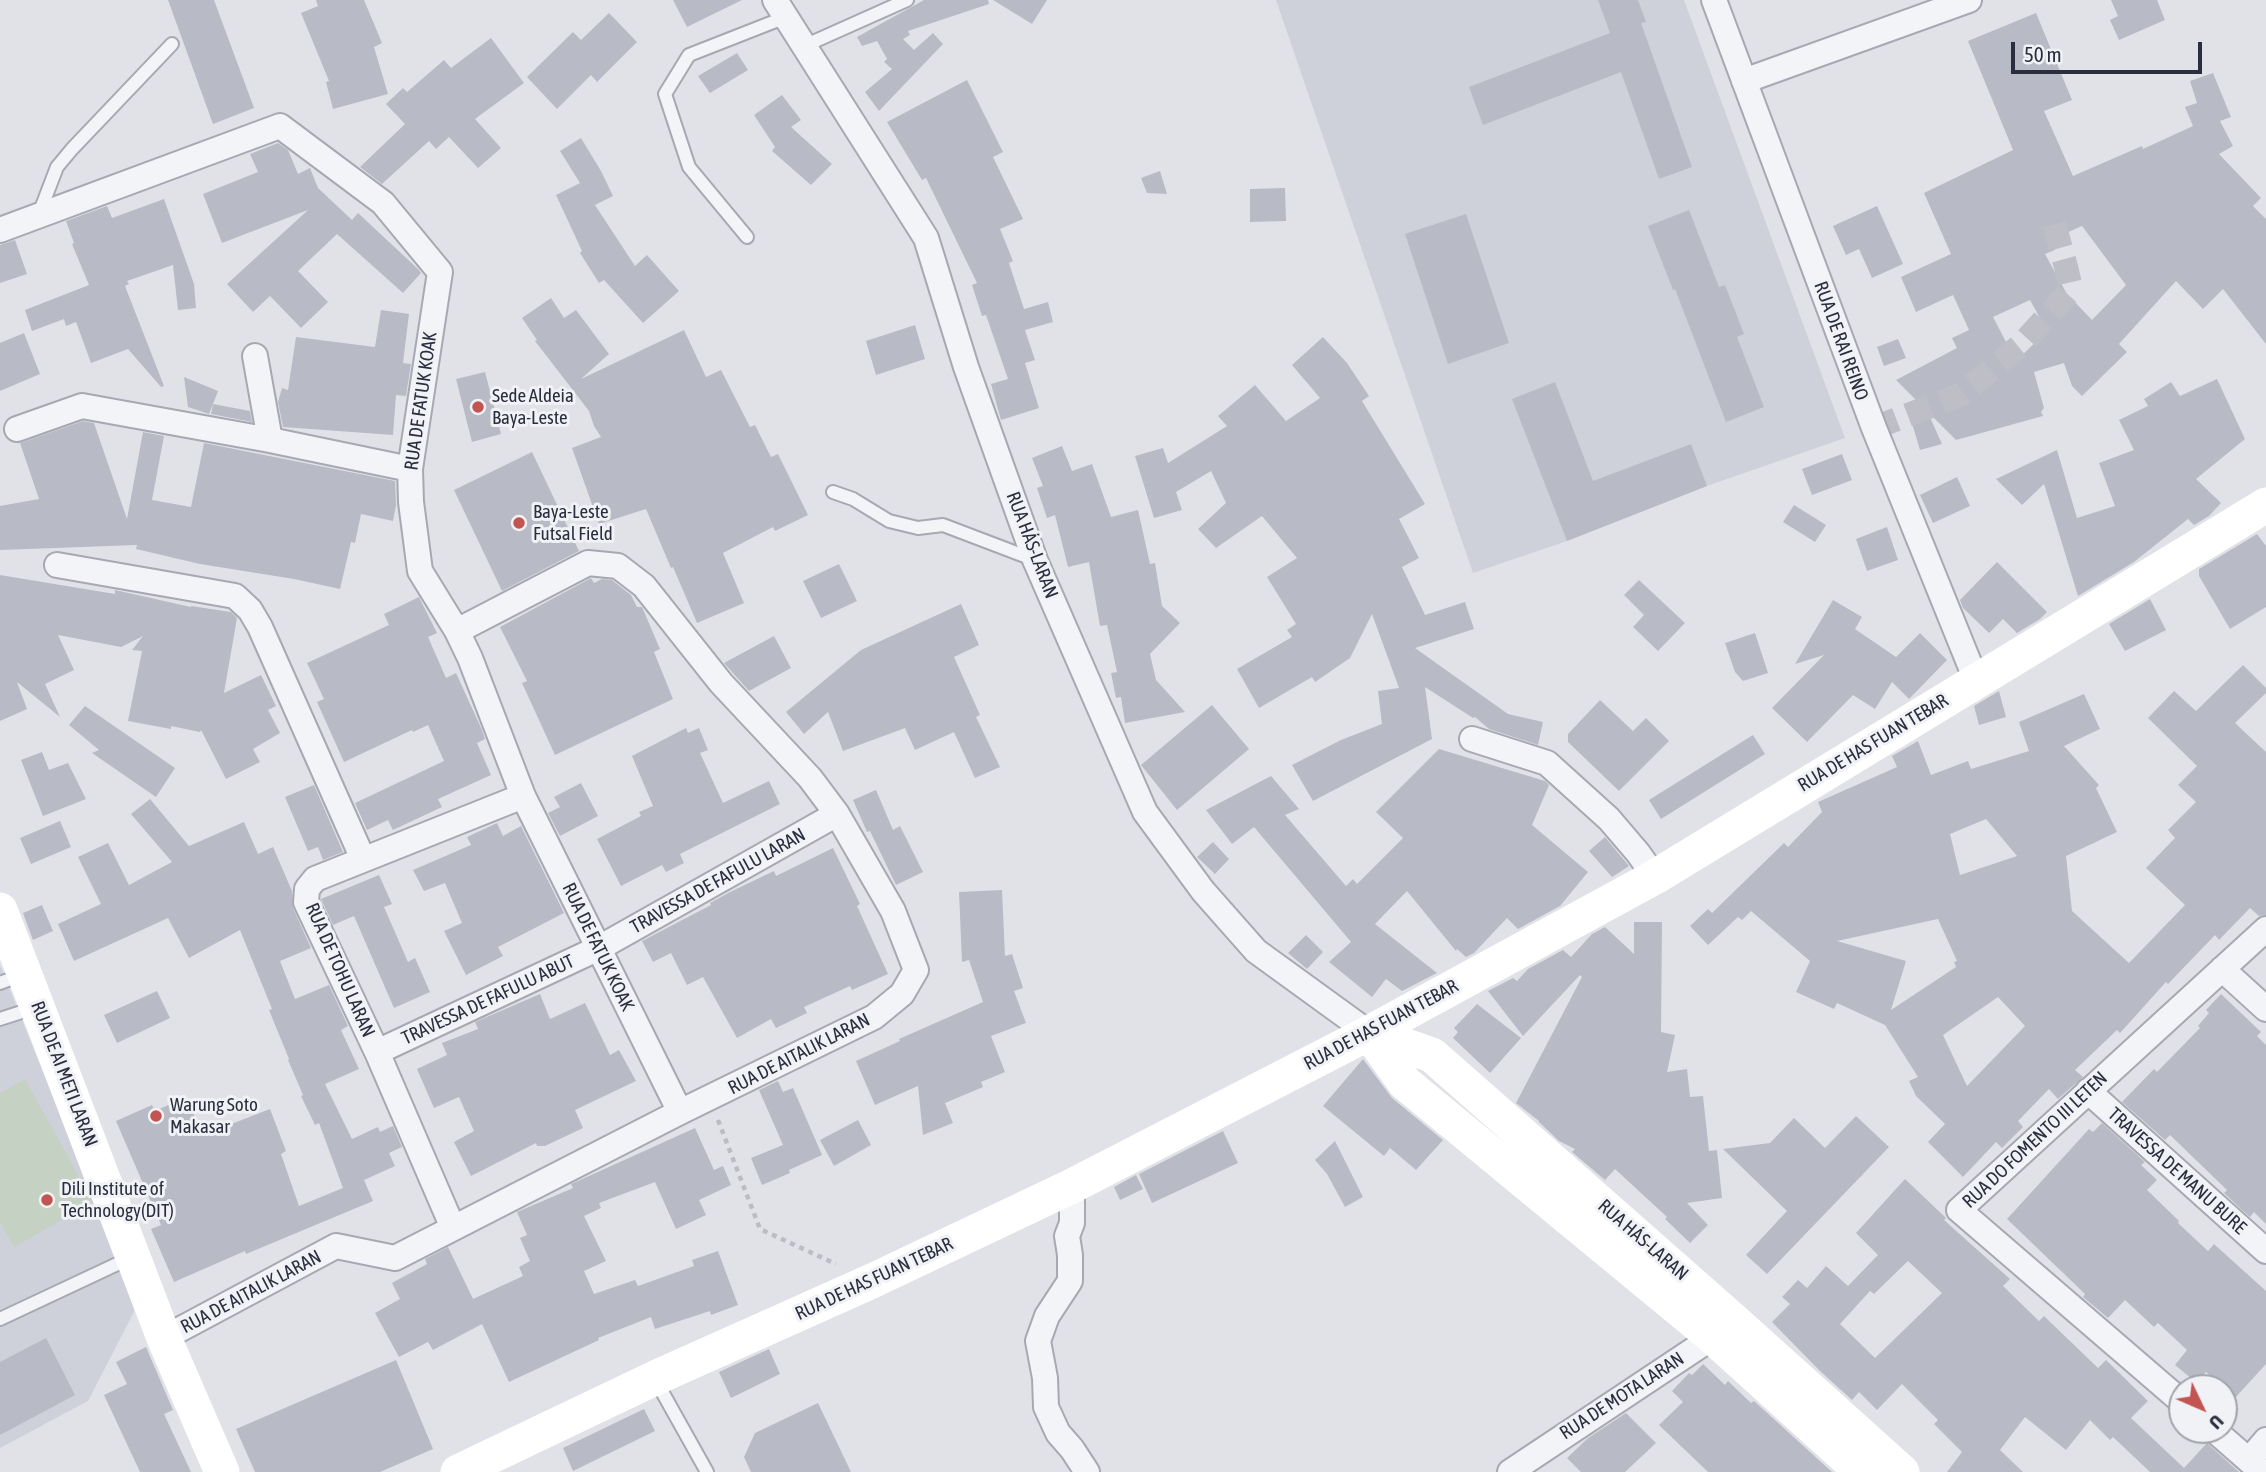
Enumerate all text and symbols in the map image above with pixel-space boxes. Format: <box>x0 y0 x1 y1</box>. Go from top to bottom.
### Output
scale bar <box>2014 28 2205 72</box>
text: 50 m <box>2024 42 2062 66</box>
street label: RUA DE RAI REINO <box>1809 278 1873 404</box>
street label: RUA DE FATUK KOAK <box>400 330 442 472</box>
place label: Sede Aldeia Baya-Leste <box>492 385 574 429</box>
marker: Sede Aldeia Baya-Leste <box>470 399 486 415</box>
street label: RUA HÁS-LARAN <box>1001 488 1063 602</box>
place label: Baya-Leste Futsal Field <box>533 501 613 545</box>
marker: Baya-Leste Futsal Field <box>511 515 527 531</box>
street label: RUA DE HAS FUAN TEBAR <box>1794 689 1952 797</box>
street label: TRAVESSA DE FAFULU LARAN <box>626 823 810 939</box>
street label: RUA DE FATUK KOAK <box>557 879 639 1015</box>
street label: RUA DE TOHU LARAN <box>300 899 380 1041</box>
street label: TRAVESSA DE FAFULU ABUT <box>398 950 578 1050</box>
street label: RUA DE HAS FUAN TEBAR <box>1300 975 1462 1075</box>
street label: RUA DE AI METI LARAN <box>26 998 102 1150</box>
street label: RUA DE AITALIK LARAN <box>724 1008 874 1100</box>
street label: RUA DO FOMENTO III LETEN <box>1958 1067 2112 1213</box>
place label: Warung Soto Makasar <box>170 1094 258 1138</box>
street label: TRAVESSA DE MANU BURE <box>2103 1103 2251 1239</box>
marker: Warung Soto Makasar <box>148 1108 164 1124</box>
place label: Dili Institute of Technology(DIT) <box>61 1178 174 1222</box>
marker: Dili Institute of Technology(DIT) <box>39 1192 55 1208</box>
street label: RUA HÁS-LARAN <box>1593 1195 1693 1285</box>
street label: RUA DE HAS FUAN TEBAR <box>792 1233 956 1325</box>
street label: RUA DE AITALIK LARAN <box>177 1245 325 1339</box>
street label: RUA DE MOTA LARAN <box>1556 1347 1688 1445</box>
north arrow <box>2168 1374 2238 1444</box>
text: U <box>2205 1411 2228 1434</box>

